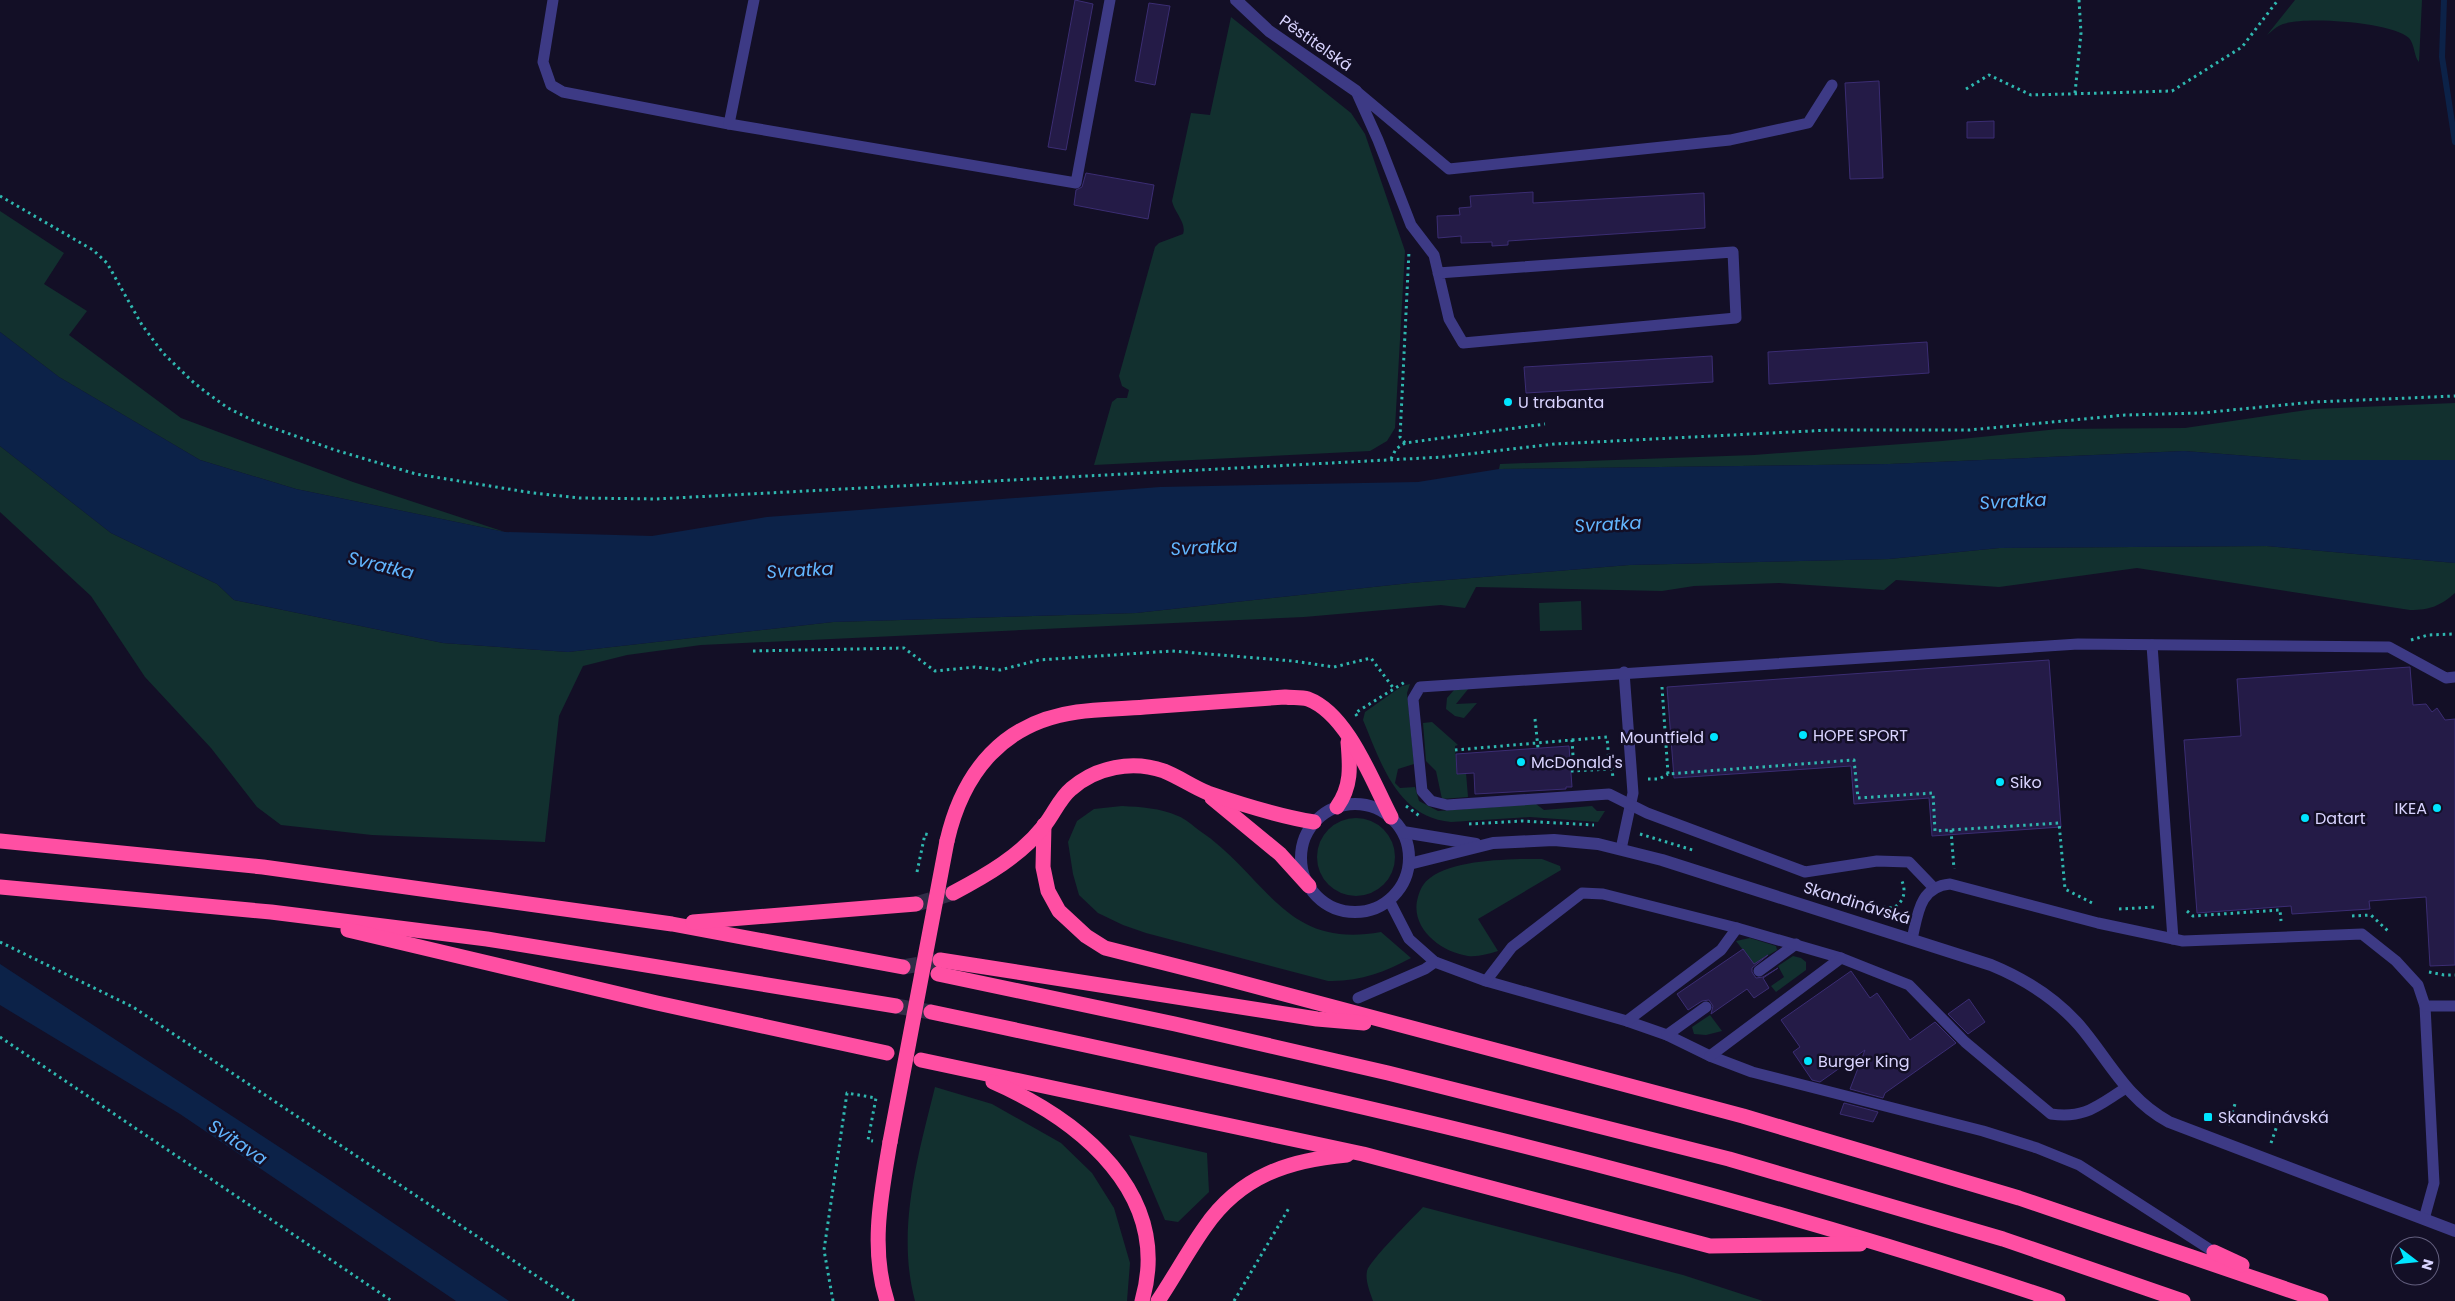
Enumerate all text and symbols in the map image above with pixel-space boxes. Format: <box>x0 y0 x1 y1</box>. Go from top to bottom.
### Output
street label: Pěstitelská <box>1275 9 1357 77</box>
place label: U trabanta <box>1518 391 1604 414</box>
marker: U trabanta <box>1502 396 1514 408</box>
water label: Svratka <box>1979 487 2047 515</box>
water label: Svratka <box>1574 510 1642 538</box>
water label: Svratka <box>1170 533 1238 561</box>
water label: Svratka <box>345 545 417 585</box>
water label: Svratka <box>766 556 834 584</box>
place label: HOPE SPORT <box>1813 724 1908 747</box>
place label: Mountfield <box>1620 726 1704 749</box>
marker: HOPE SPORT <box>1797 729 1809 741</box>
marker: Mountfield <box>1708 731 1720 743</box>
place label: McDonald's <box>1531 751 1623 774</box>
marker: McDonald's <box>1515 756 1527 768</box>
place label: Siko <box>2010 771 2042 794</box>
marker: Siko <box>1994 776 2006 788</box>
place label: IKEA <box>2394 797 2427 820</box>
marker: IKEA <box>2431 802 2443 814</box>
place label: Datart <box>2315 807 2366 830</box>
marker: Datart <box>2299 812 2311 824</box>
street label: Skandinávská <box>1801 876 1913 930</box>
place label: Burger King <box>1818 1050 1910 1073</box>
marker: Burger King <box>1802 1055 1814 1067</box>
place label: Skandinávská <box>2218 1106 2329 1129</box>
marker: Skandinávská <box>2202 1111 2214 1123</box>
water label: Svitava <box>204 1113 272 1171</box>
north arrow <box>2390 1236 2440 1286</box>
text: N <box>2416 1257 2439 1272</box>

